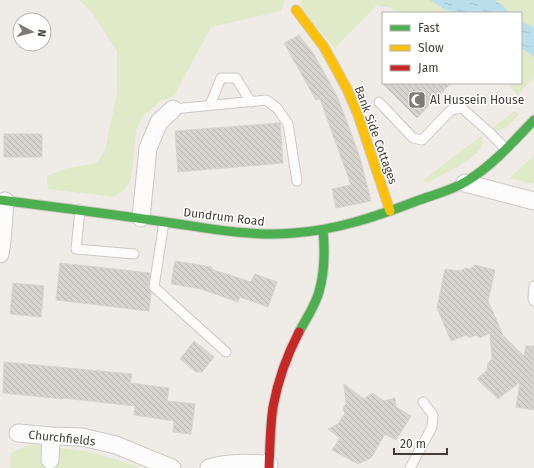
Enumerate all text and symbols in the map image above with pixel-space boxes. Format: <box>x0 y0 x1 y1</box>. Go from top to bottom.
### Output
north arrow <box>12 12 52 52</box>
legend <box>382 12 522 84</box>
text: Fast <box>418 21 440 35</box>
text: N <box>35 29 48 38</box>
text: Slow <box>418 41 444 55</box>
text: Jam <box>418 61 438 75</box>
street label: Bank Side Cottages <box>352 84 400 186</box>
mosque icon: Al Hussein House <box>407 90 427 110</box>
place label: Al Hussein House <box>430 93 524 107</box>
street label: Dundrum Road <box>183 205 265 229</box>
street label: Churchfields <box>28 428 97 449</box>
scale bar <box>394 430 447 456</box>
text: 20 m <box>400 437 426 451</box>

